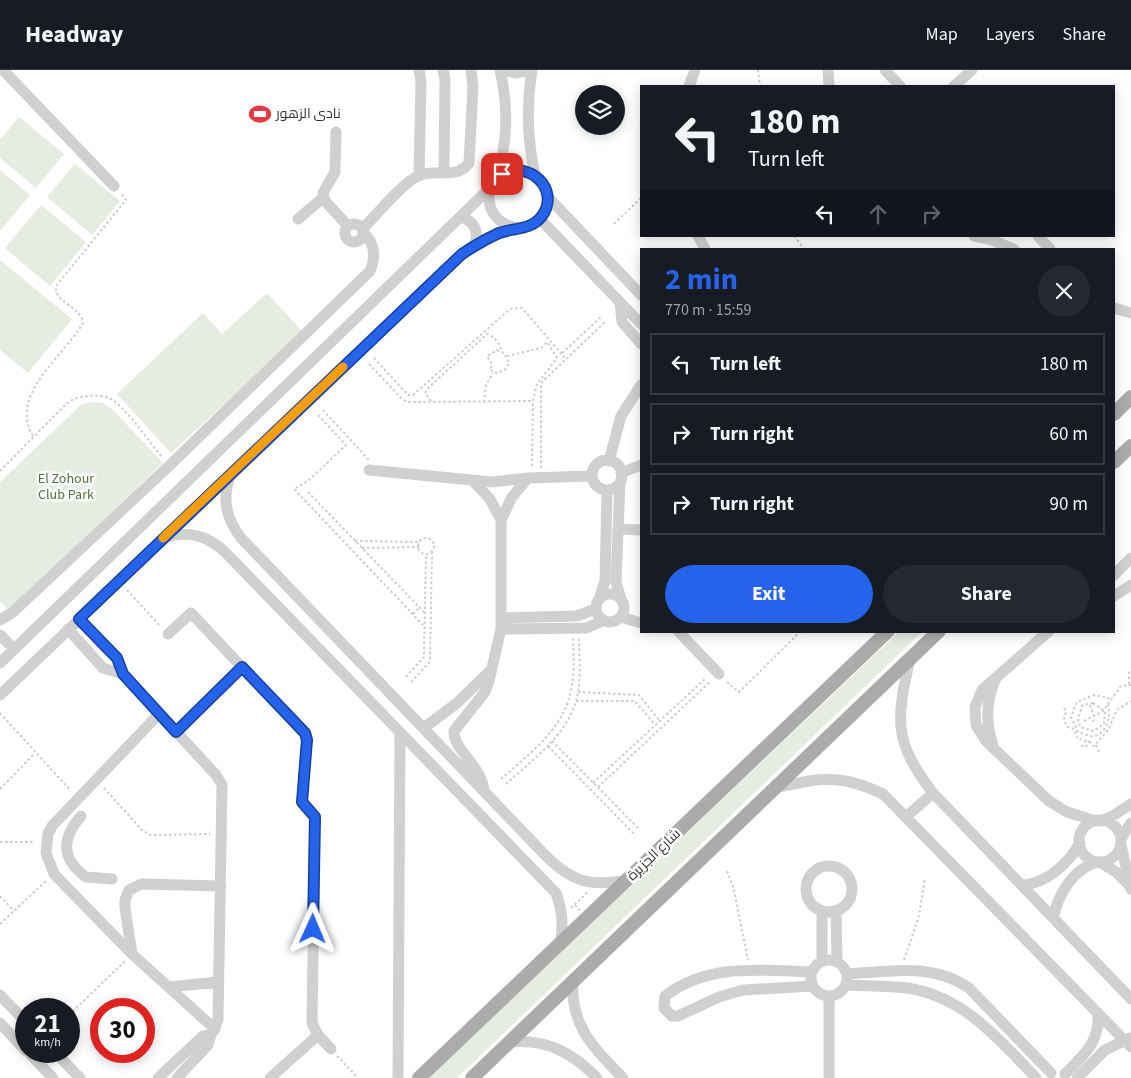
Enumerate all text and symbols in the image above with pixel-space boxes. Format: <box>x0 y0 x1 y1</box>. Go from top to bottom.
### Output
text: Headway <box>25 17 123 52</box>
text: Map <box>926 22 958 47</box>
text: Layers <box>986 22 1035 47</box>
text: Share <box>1063 22 1106 47</box>
map controls <box>575 85 625 135</box>
button: layers <box>575 85 625 135</box>
text: 180 m <box>748 97 840 147</box>
sports icon: نادى الزهور <box>247 101 273 127</box>
place label: نادى الزهور <box>275 104 341 124</box>
icon: left <box>665 105 730 170</box>
text: Turn left <box>748 143 824 175</box>
pin <box>481 153 523 195</box>
icon: arrive <box>488 160 516 188</box>
icon: left <box>811 200 839 228</box>
icon: ahead <box>864 200 892 228</box>
icon: right <box>917 200 945 228</box>
text: 2 min <box>665 258 738 301</box>
button: close <box>1038 265 1090 317</box>
text: 770 m · 15:59 <box>665 299 752 321</box>
icon: left <box>667 350 695 378</box>
text: Turn left <box>710 351 781 378</box>
text: 180 m <box>1040 351 1088 378</box>
icon: right <box>667 420 695 448</box>
text: Turn right <box>710 421 794 448</box>
text: 60 m <box>1050 421 1088 448</box>
park label: El Zohour Club Park <box>38 469 94 505</box>
icon: right <box>667 490 695 518</box>
text: Turn right <box>710 491 794 518</box>
text: 90 m <box>1050 491 1088 518</box>
button: Exit <box>665 565 873 623</box>
button: Share <box>883 565 1090 623</box>
street label: شارع الجزيرة <box>623 824 685 886</box>
position arrow <box>286 902 338 954</box>
speed limit sign: 30 <box>90 998 155 1063</box>
text: 21 <box>34 1006 61 1042</box>
text: km/h <box>34 1034 61 1051</box>

